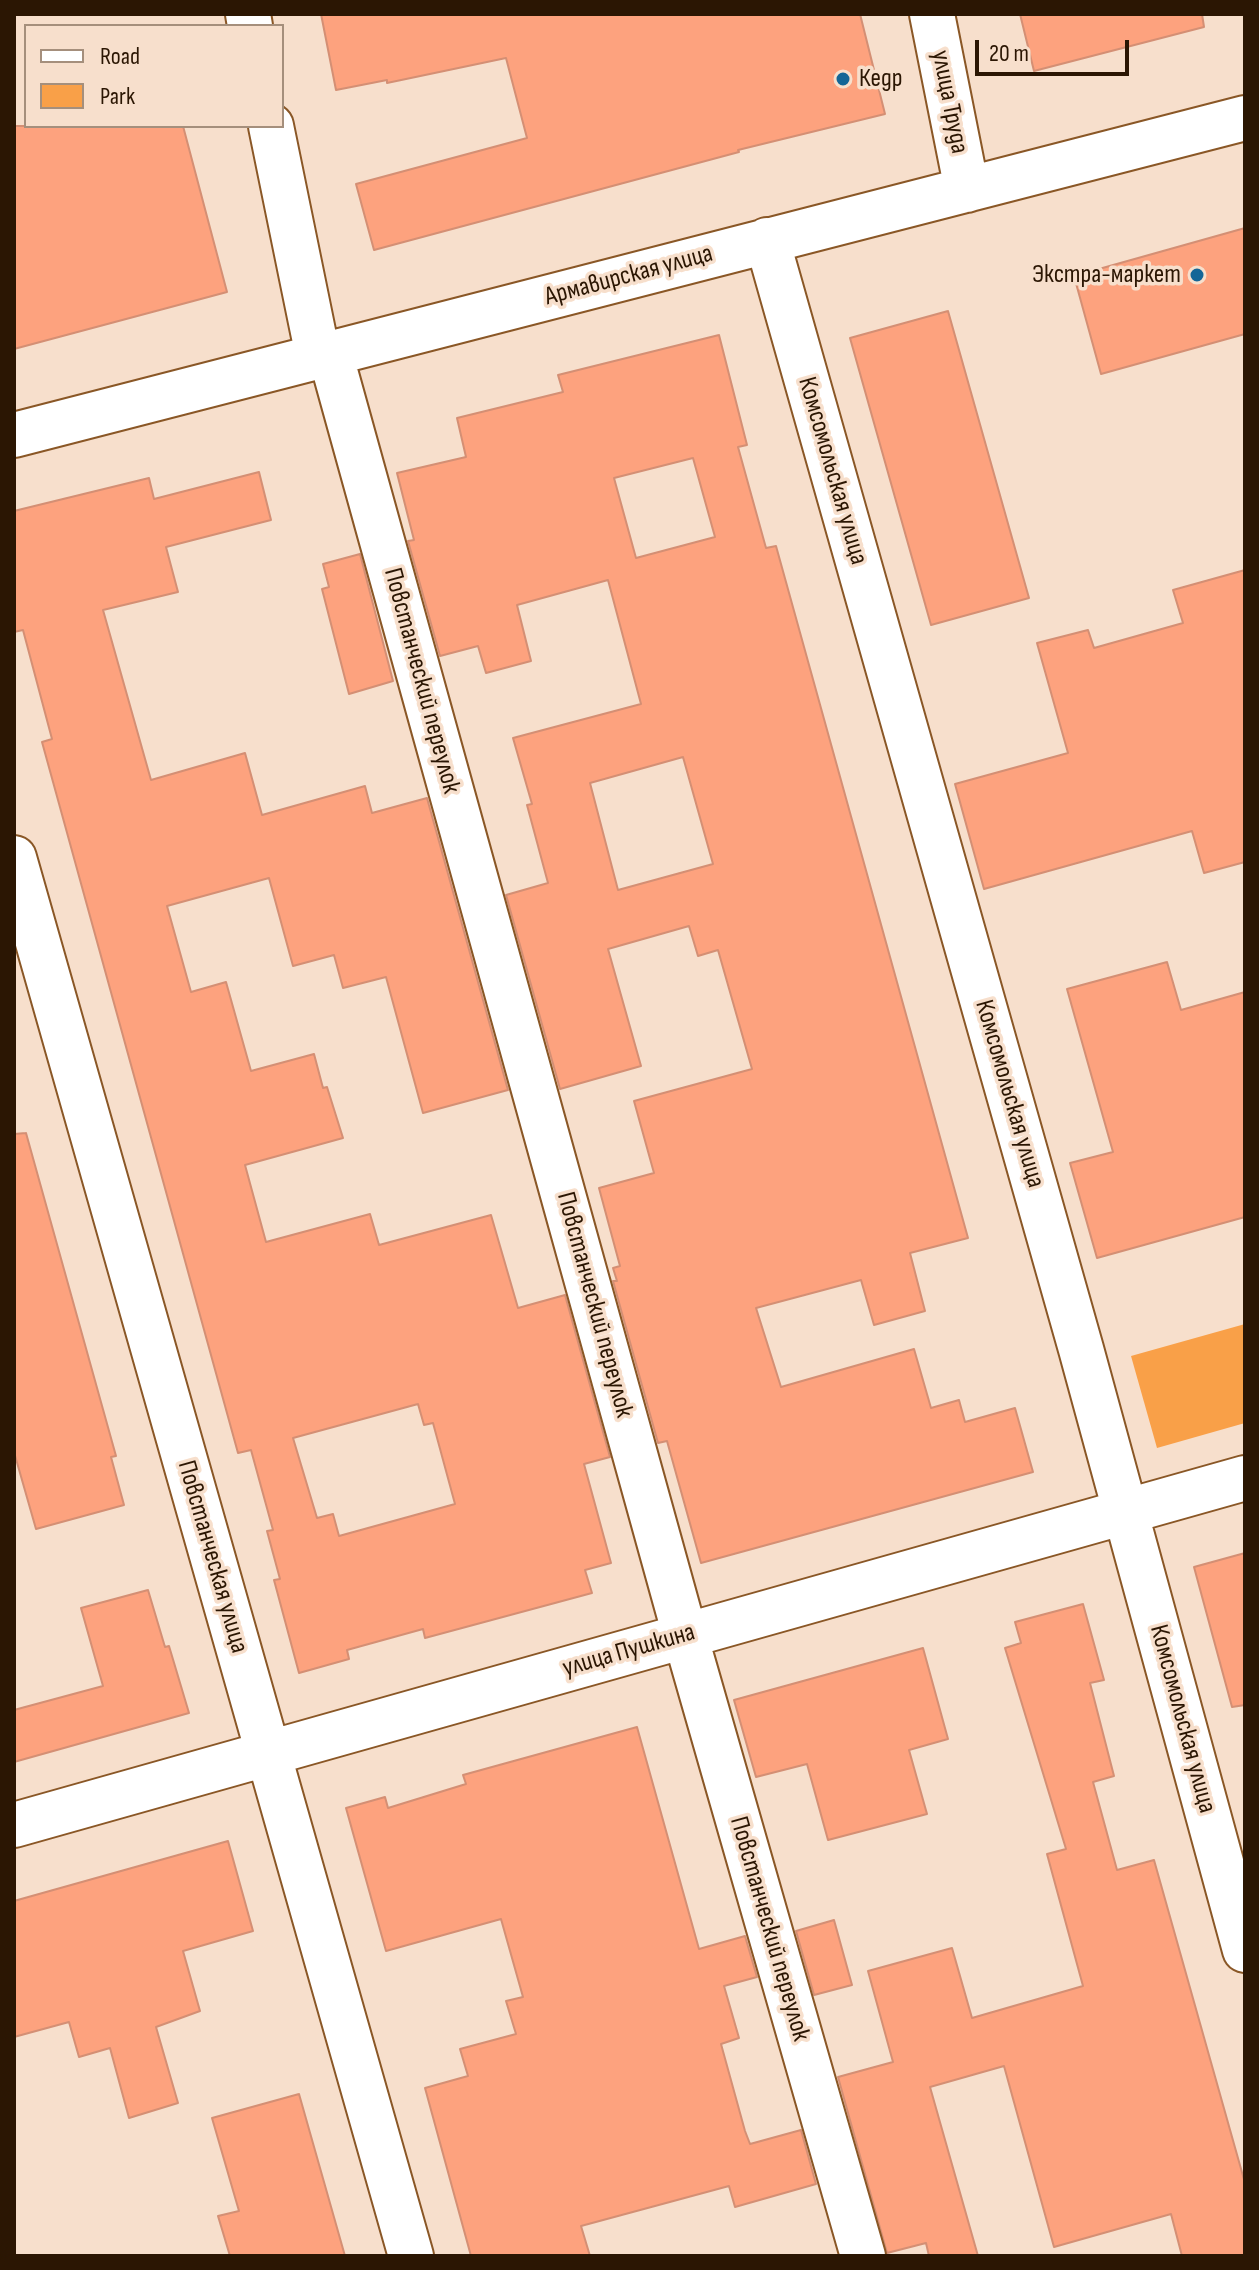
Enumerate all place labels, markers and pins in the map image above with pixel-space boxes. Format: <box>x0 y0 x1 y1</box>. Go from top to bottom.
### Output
place label: Кедр <box>859 63 902 95</box>
marker: Кедр <box>834 70 852 88</box>
place label: Экстра-маркет <box>1032 259 1181 291</box>
marker: Экстра-маркет <box>1188 266 1206 284</box>

